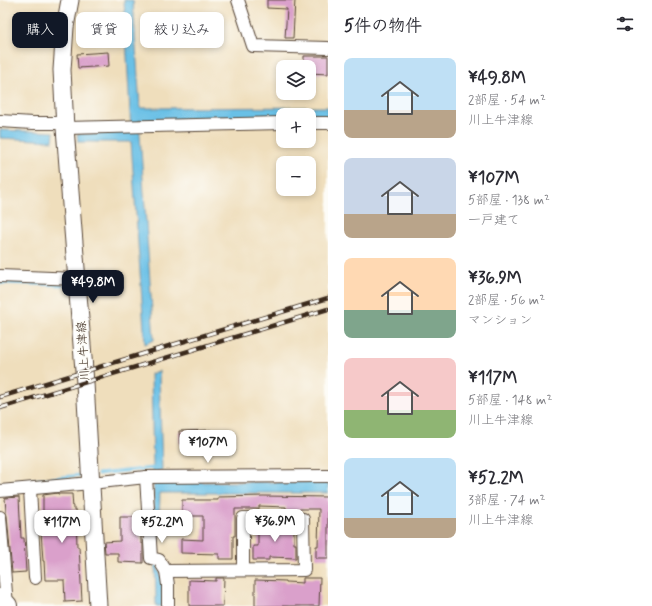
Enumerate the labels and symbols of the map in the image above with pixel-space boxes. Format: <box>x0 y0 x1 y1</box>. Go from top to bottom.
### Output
pin: ¥49.8M <box>60 270 126 304</box>
street label: 川上牛津線 <box>74 320 94 381</box>
pin: ¥107M <box>180 430 236 464</box>
pin: ¥36.9M <box>242 509 308 543</box>
pin: ¥117M <box>34 510 90 544</box>
pin: ¥52.2M <box>129 510 195 544</box>

